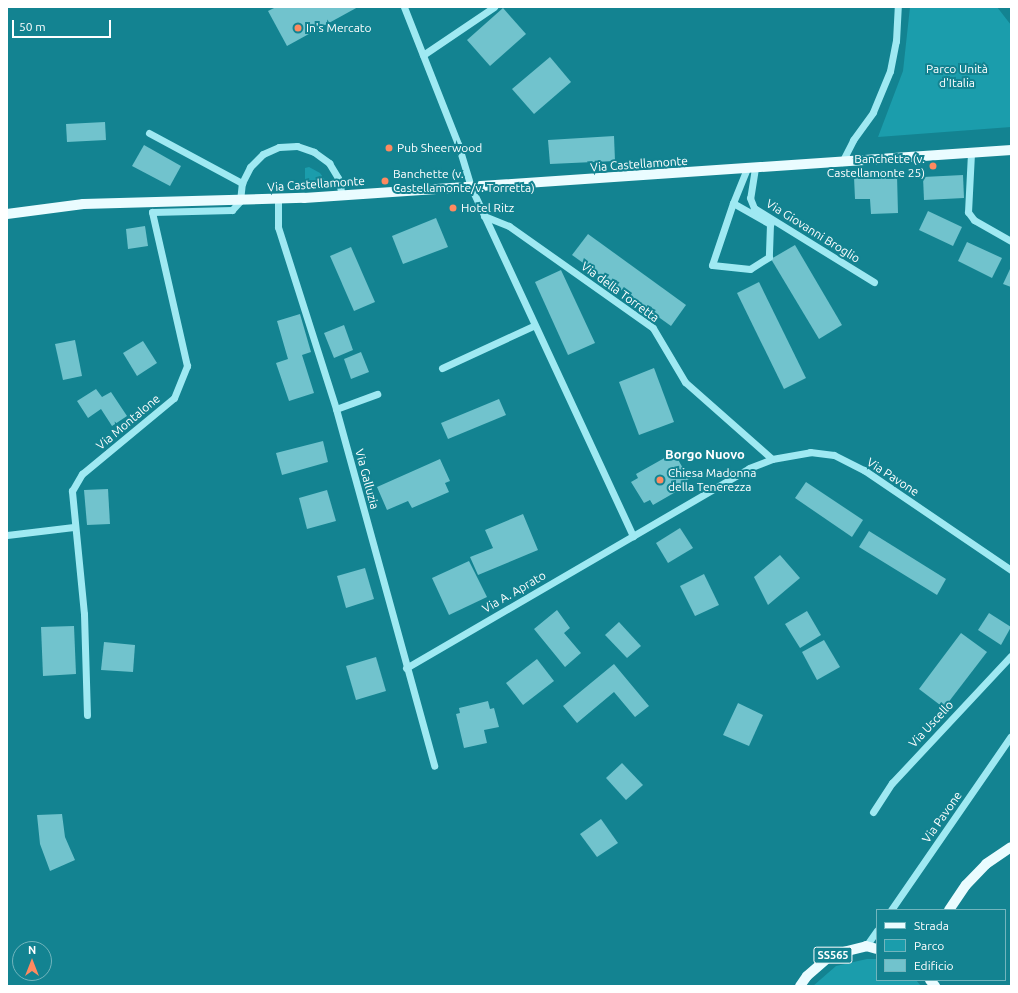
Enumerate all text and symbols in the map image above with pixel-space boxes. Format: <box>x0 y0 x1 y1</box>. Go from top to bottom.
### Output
scale bar <box>14 12 113 38</box>
text: 50 m <box>19 20 46 33</box>
place label: In's Mercato <box>306 21 372 35</box>
marker: In's Mercato <box>293 23 303 33</box>
park label: Parco Unità d'Italia <box>926 62 988 90</box>
place label: Pub Sheerwood <box>397 141 482 155</box>
marker: Pub Sheerwood <box>384 143 394 153</box>
place label: Banchette (v. Castellamonte 25) <box>827 152 925 180</box>
street label: Via Castellamonte <box>590 153 688 175</box>
marker: Banchette (v. Castellamonte 25) <box>928 161 938 171</box>
place label: Banchette (v. Castellamonte/v. Torretta) <box>393 167 535 195</box>
street label: Via Castellamonte <box>267 173 365 195</box>
marker: Banchette (v. Castellamonte/v. Torretta) <box>380 176 390 186</box>
street label: Via Giovanni Broglio <box>763 196 863 266</box>
place label: Hotel Ritz <box>461 201 514 215</box>
marker: Hotel Ritz <box>448 203 458 213</box>
street label: Via della Torretta <box>578 259 662 325</box>
street label: Via Montalone <box>93 391 163 453</box>
district label: Borgo Nuovo <box>665 446 745 462</box>
street label: Via Galluzia <box>352 447 382 511</box>
street label: Via Pavone <box>864 455 922 499</box>
place label: Chiesa Madonna della Tenerezza <box>668 466 756 494</box>
marker: Chiesa Madonna della Tenerezza <box>655 475 665 485</box>
street label: Via A. Aprato <box>480 568 548 616</box>
street label: Via Uscello <box>906 698 956 750</box>
street label: Via Pavone <box>919 789 965 845</box>
legend <box>876 909 1006 981</box>
text: Strada <box>914 919 949 932</box>
text: Parco <box>914 939 944 952</box>
north arrow <box>12 941 52 981</box>
text: N <box>28 944 36 956</box>
road number: SS565 <box>813 946 853 964</box>
text: Edificio <box>914 959 954 972</box>

